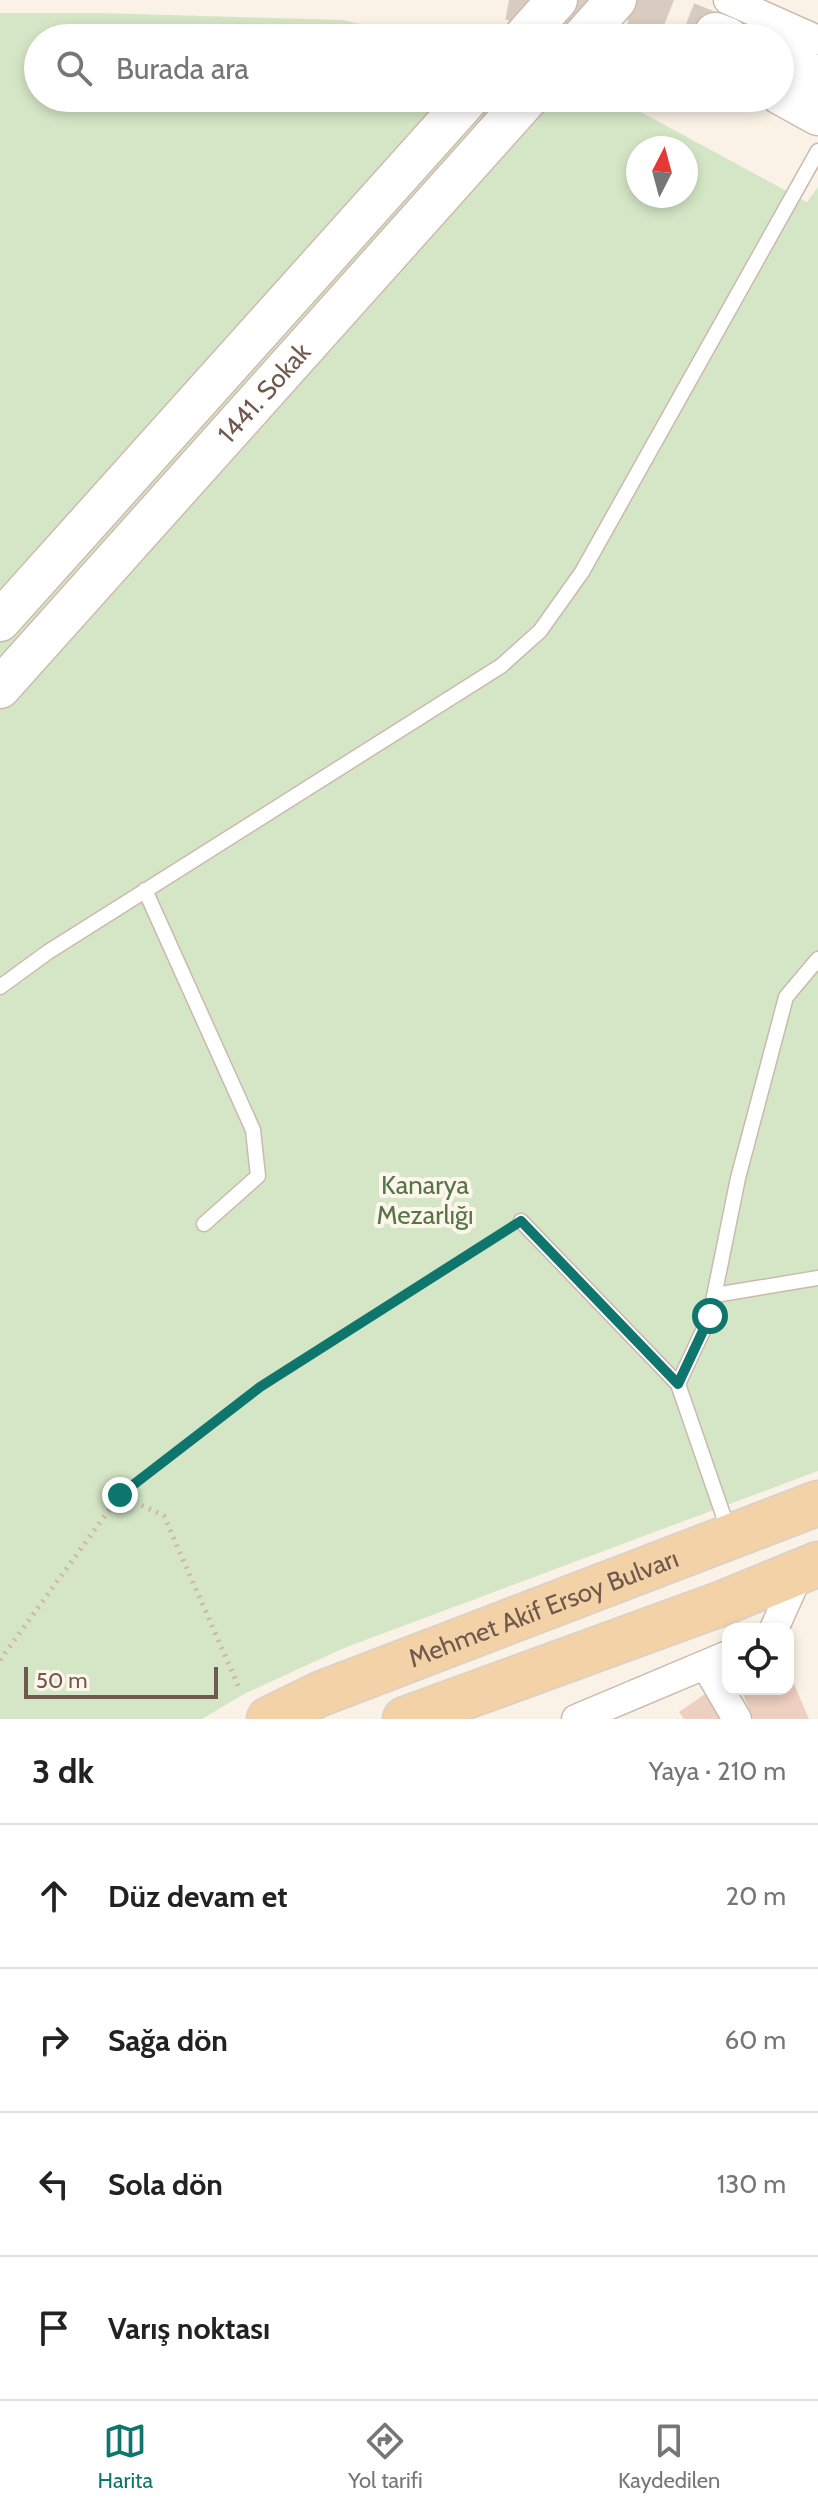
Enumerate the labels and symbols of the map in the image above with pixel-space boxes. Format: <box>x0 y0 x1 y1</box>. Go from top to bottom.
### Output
north arrow <box>626 136 698 208</box>
street label: 1441. Sokak <box>211 336 317 450</box>
park label: Kanarya Mezarlığı <box>376 1169 474 1231</box>
route start <box>692 1298 728 1334</box>
route end <box>102 1477 138 1513</box>
street label: Mehmet Akif Ersoy Bulvarı <box>404 1542 683 1675</box>
scale bar <box>24 1663 218 1699</box>

